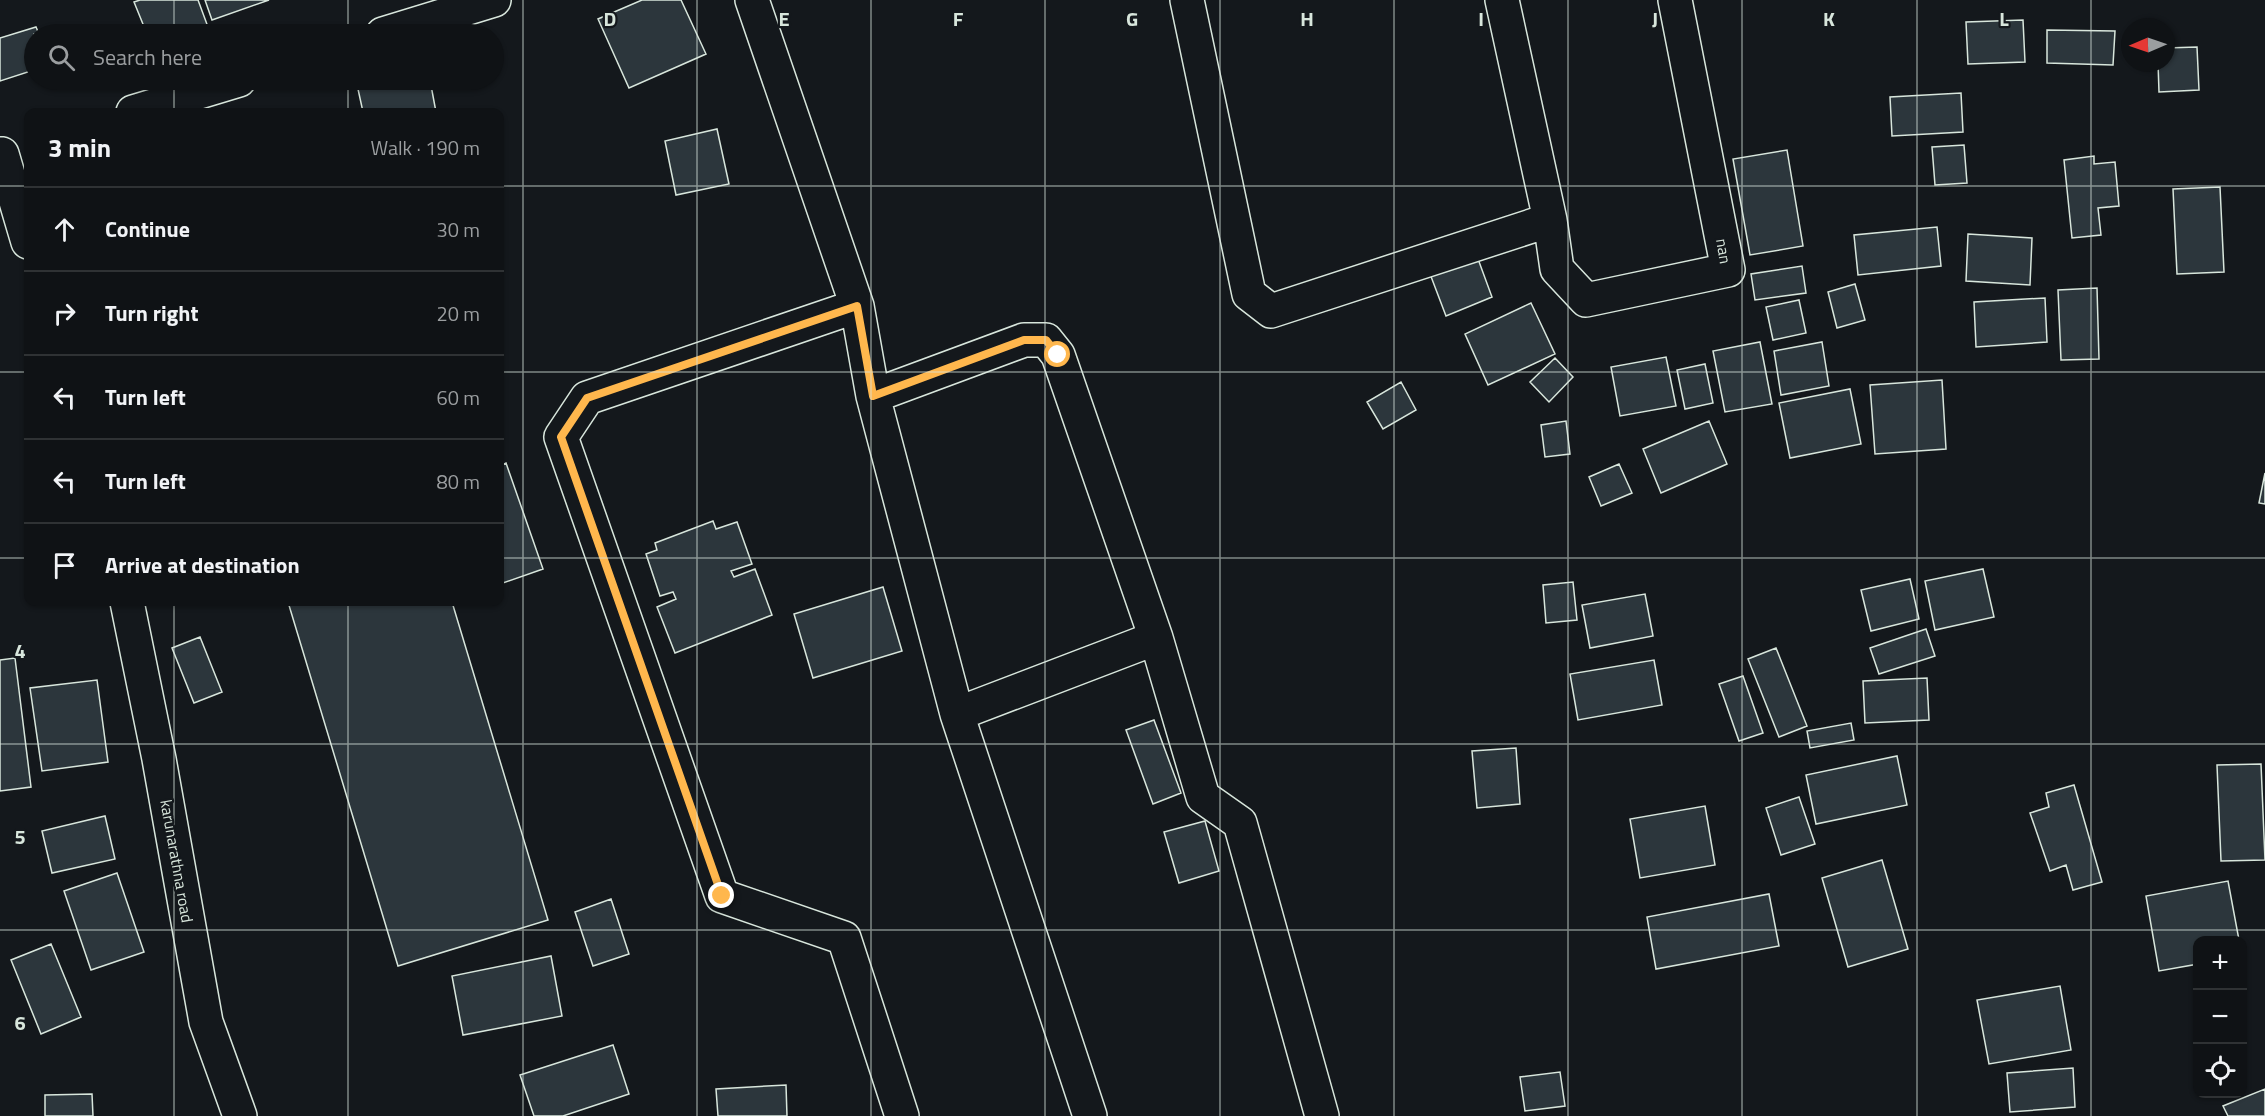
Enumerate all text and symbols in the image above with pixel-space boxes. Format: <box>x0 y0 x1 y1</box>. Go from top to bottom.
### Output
text: D <box>604 3 616 34</box>
text: E <box>778 3 790 34</box>
text: F <box>953 3 964 34</box>
text: G <box>1126 3 1138 34</box>
text: H <box>1300 3 1314 34</box>
text: I <box>1478 3 1484 34</box>
text: J <box>1652 3 1658 34</box>
text: K <box>1823 3 1835 34</box>
text: L <box>1999 3 2009 34</box>
north arrow <box>2121 18 2175 72</box>
search box <box>24 24 504 90</box>
text: Search here <box>93 40 202 74</box>
icon: search <box>45 41 78 74</box>
text: 3 min <box>48 128 111 167</box>
text: Walk · 190 m <box>371 132 480 163</box>
text: Continue <box>105 212 190 246</box>
icon: ahead <box>48 213 81 246</box>
text: 30 m <box>436 214 480 245</box>
street label: nan <box>1710 237 1738 265</box>
text: Turn right <box>105 296 199 330</box>
icon: right <box>48 297 81 330</box>
text: 20 m <box>436 298 480 329</box>
route start <box>1044 341 1070 367</box>
text: Turn left <box>105 380 186 414</box>
icon: left <box>48 381 81 414</box>
text: 60 m <box>436 382 480 413</box>
text: Turn left <box>105 464 186 498</box>
icon: left <box>48 465 81 498</box>
text: 80 m <box>436 466 480 497</box>
text: Arrive at destination <box>105 548 300 582</box>
icon: arrive <box>48 549 81 582</box>
text: 4 <box>14 635 26 666</box>
street label: karunarathna road <box>154 798 200 924</box>
text: 5 <box>14 821 26 852</box>
route end <box>708 882 734 908</box>
map controls <box>2193 936 2247 1098</box>
button: + <box>2193 936 2247 990</box>
button: − <box>2193 990 2247 1044</box>
text: 6 <box>14 1007 26 1038</box>
button: locate <box>2193 1044 2247 1098</box>

